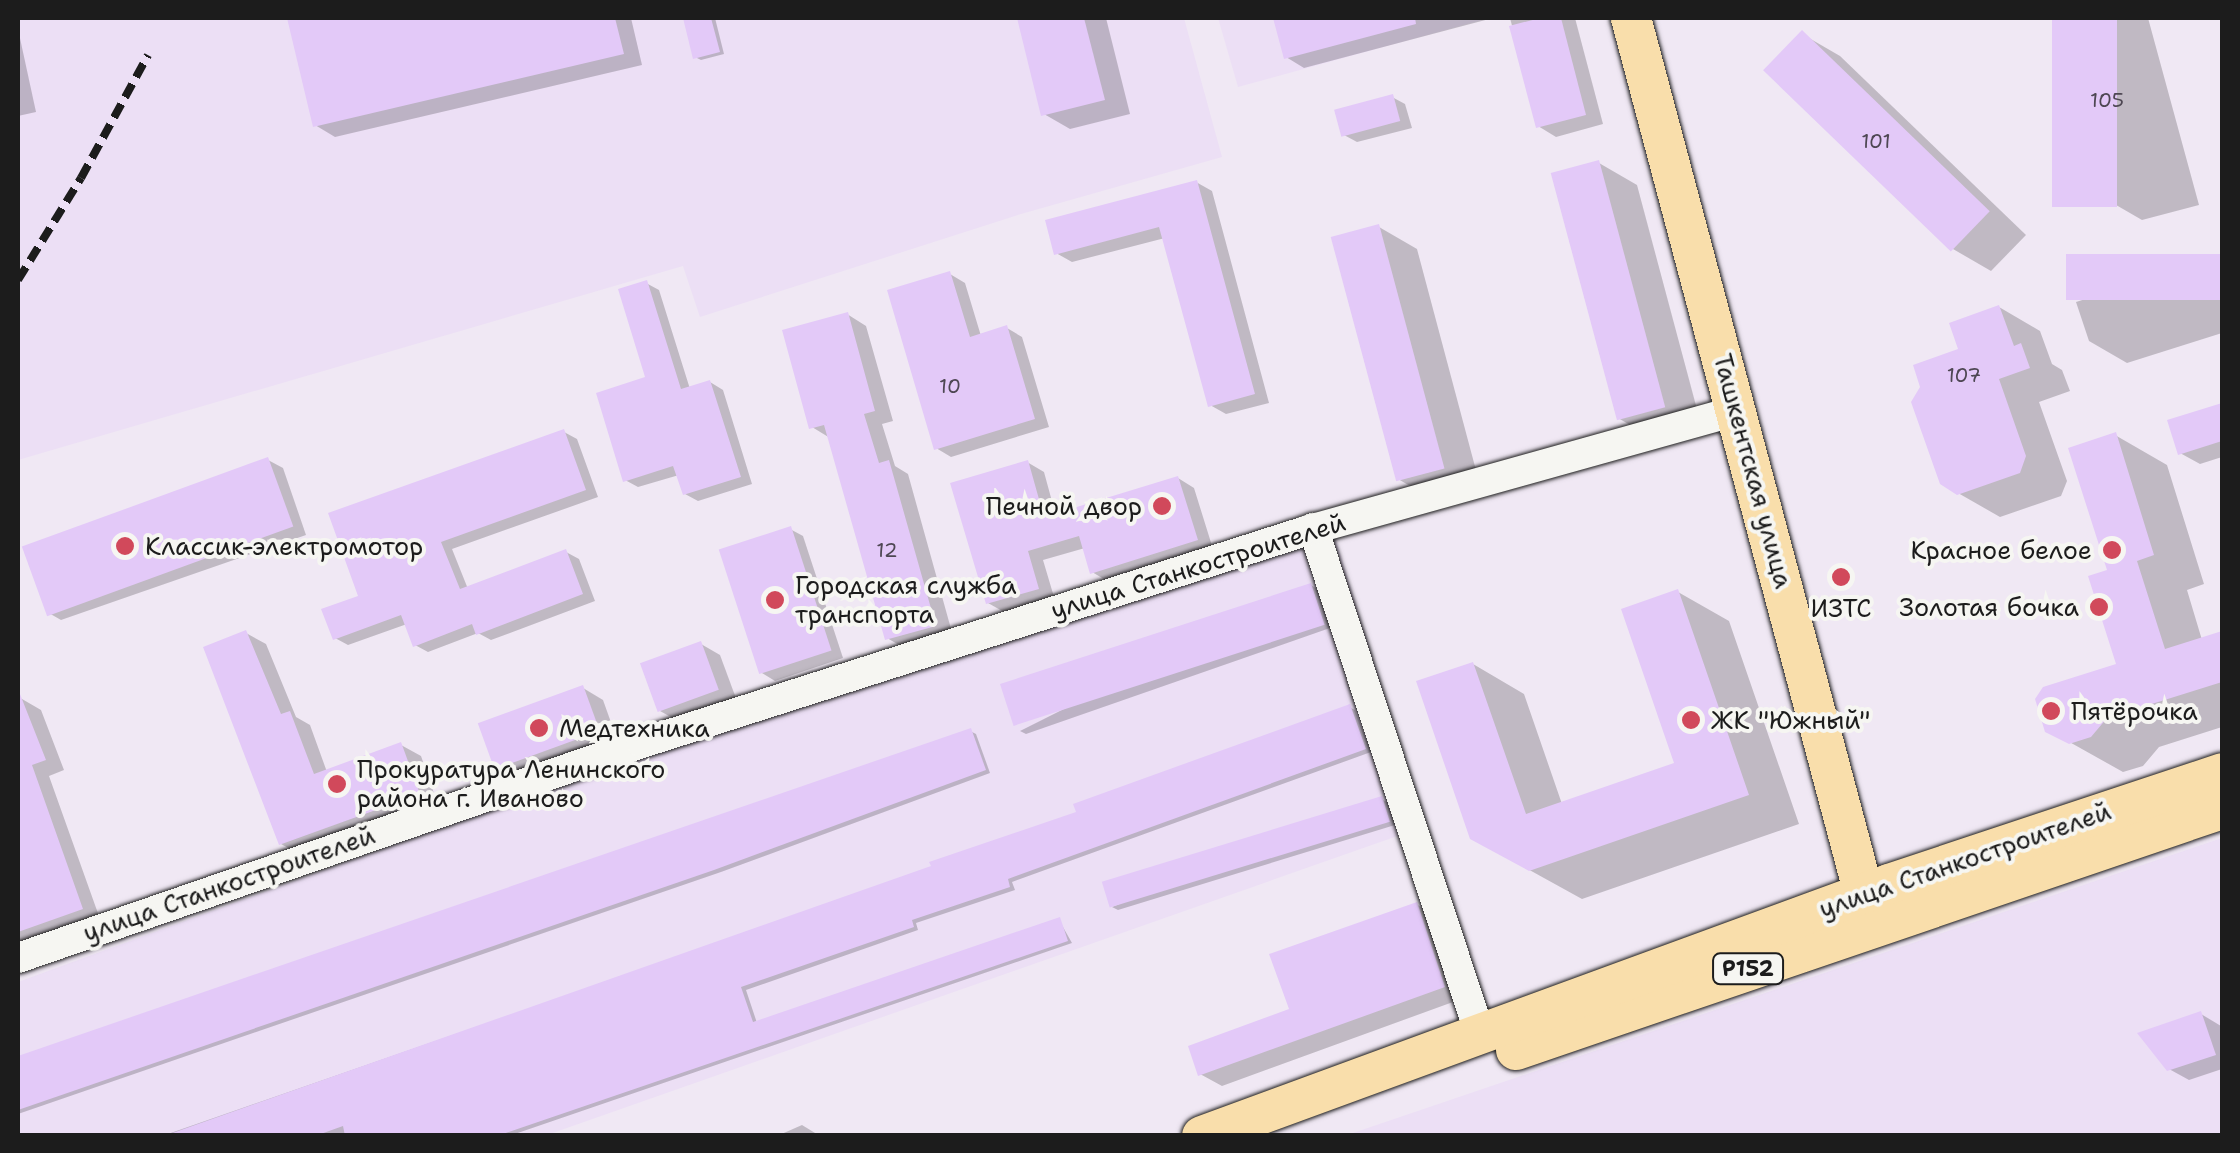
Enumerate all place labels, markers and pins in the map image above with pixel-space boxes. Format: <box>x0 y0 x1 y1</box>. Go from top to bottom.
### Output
place label: Печной двор <box>986 491 1142 521</box>
marker: Печной двор <box>1151 495 1173 517</box>
place label: Классик-электромотор <box>145 531 423 561</box>
marker: Классик-электромотор <box>114 535 136 557</box>
place label: Красное белое <box>1910 535 2092 565</box>
marker: Красное белое <box>2101 539 2123 561</box>
marker: ИЗТС <box>1830 566 1852 588</box>
place label: Городская служба транспорта <box>795 571 1017 630</box>
marker: Городская служба транспорта <box>764 589 786 611</box>
place label: Золотая бочка <box>1899 592 2079 622</box>
place label: ИЗТС <box>1811 593 1871 623</box>
marker: Золотая бочка <box>2088 596 2110 618</box>
place label: Пятёрочка <box>2071 696 2198 726</box>
marker: Пятёрочка <box>2040 700 2062 722</box>
place label: ЖК "Южный" <box>1711 705 1870 735</box>
marker: ЖК "Южный" <box>1680 709 1702 731</box>
place label: Медтехника <box>559 713 710 743</box>
marker: Медтехника <box>528 717 550 739</box>
place label: Прокуратура Ленинского района г. Иваново <box>357 755 665 814</box>
marker: Прокуратура Ленинского района г. Иваново <box>326 773 348 795</box>

